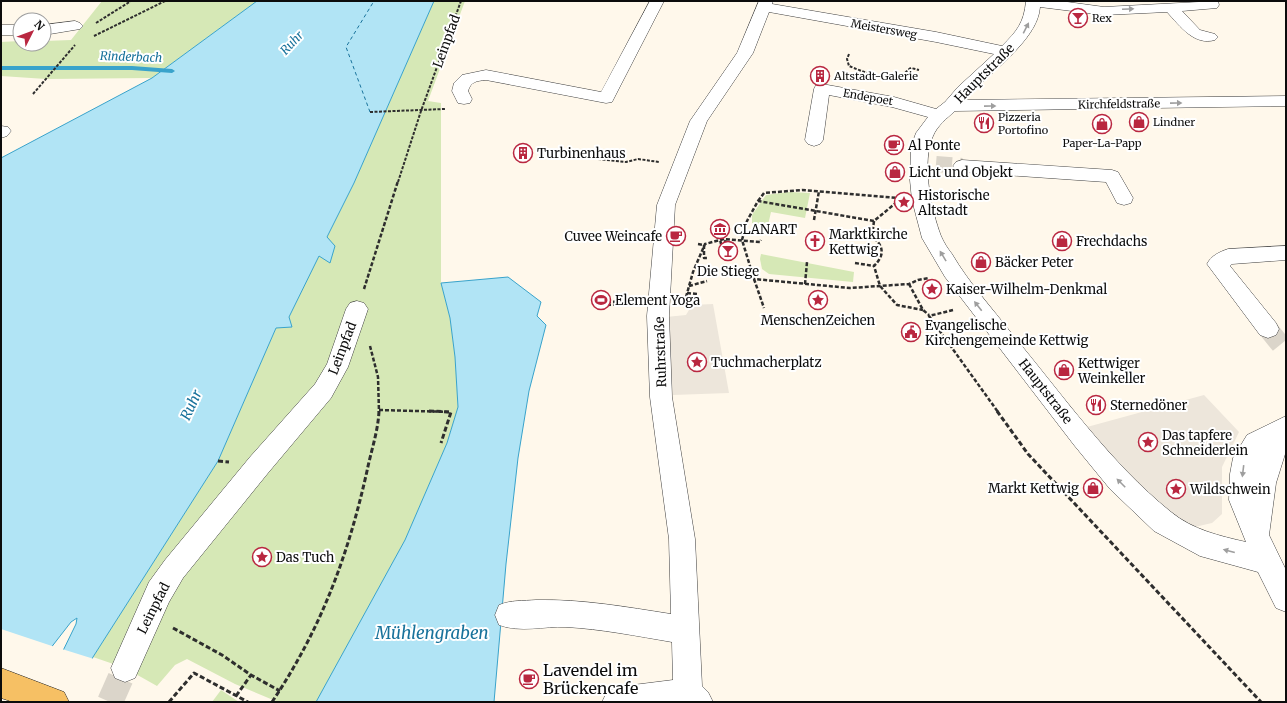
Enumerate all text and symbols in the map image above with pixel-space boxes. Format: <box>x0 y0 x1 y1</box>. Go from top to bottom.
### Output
one-way arrow <box>1122 6 1134 13</box>
bar icon: Rex <box>1067 7 1089 29</box>
place label: Rex <box>1092 11 1112 25</box>
north arrow <box>12 12 52 52</box>
street label: Leinpfad <box>429 12 464 70</box>
street label: Meistersweg <box>850 16 919 42</box>
text: N <box>31 17 48 33</box>
one-way arrow <box>1023 22 1030 33</box>
water label: Ruhr <box>277 27 307 58</box>
street label: Hauptstraße <box>951 40 1018 107</box>
water label: Rinderbach <box>100 48 162 65</box>
building icon: Altstadt-Galerie <box>809 65 831 87</box>
place label: Altstadt-Galerie <box>833 69 918 83</box>
street label: Endepoet <box>842 86 895 108</box>
street label: Kirchfeldstraße <box>1078 96 1160 112</box>
one-way arrow <box>1170 100 1183 106</box>
one-way arrow <box>984 102 996 109</box>
place label: Pizzeria Portofino <box>998 110 1049 137</box>
shop icon: Lindner <box>1128 111 1150 133</box>
restaurant icon: Pizzeria Portofino <box>973 112 995 134</box>
shop icon: Paper-La-Papp <box>1091 113 1113 135</box>
place label: Lindner <box>1153 115 1195 129</box>
cafe icon: Al Ponte <box>883 134 905 156</box>
place label: Paper-La-Papp <box>1062 136 1142 150</box>
place label: Al Ponte <box>907 137 960 154</box>
building icon: Turbinenhaus <box>512 142 534 164</box>
place label: Turbinenhaus <box>537 145 626 162</box>
shop icon: Licht und Objekt <box>884 161 906 183</box>
place label: Licht und Objekt <box>909 164 1013 181</box>
place label: Historische Altstadt <box>917 187 990 219</box>
place icon: Historische Altstadt <box>893 191 915 213</box>
museum icon: CLANART <box>709 218 731 240</box>
place label: CLANART <box>734 221 797 238</box>
cafe icon: Cuvee Weincafe <box>665 225 687 247</box>
place label: Marktkirche Kettwig <box>829 226 908 258</box>
place label: Cuvee Weincafe <box>564 228 662 245</box>
church icon: Marktkirche Kettwig <box>804 230 826 252</box>
shop icon: Frechdachs <box>1051 230 1073 252</box>
place label: Frechdachs <box>1076 233 1147 250</box>
bar icon: Die Stiege <box>717 240 739 262</box>
one-way arrow <box>939 250 946 262</box>
shop icon: Bäcker Peter <box>970 251 992 273</box>
place label: Bäcker Peter <box>995 254 1074 271</box>
place label: Die Stiege <box>697 263 759 280</box>
place icon: Kaiser-Wilhelm-Denkmal <box>921 278 943 300</box>
place label: Kaiser-Wilhelm-Denkmal <box>946 281 1107 298</box>
sports icon: Element Yoga <box>590 289 612 311</box>
place icon: MenschenZeichen <box>807 289 829 311</box>
place label: Element Yoga <box>615 292 700 309</box>
one-way arrow <box>974 300 982 311</box>
place label: MenschenZeichen <box>761 312 876 329</box>
street label: Ruhrstraße <box>651 316 670 388</box>
place label: Evangelische Kirchengemeinde Kettwig <box>925 317 1089 349</box>
street label: Leinpfad <box>325 319 360 377</box>
public building icon: Evangelische Kirchengemeinde Kettwig <box>900 321 922 343</box>
place icon: Tuchmacherplatz <box>686 351 708 373</box>
place label: Tuchmacherplatz <box>711 354 822 371</box>
street label: Hauptstraße <box>1015 355 1076 427</box>
place label: Kettwiger Weinkeller <box>1077 355 1145 387</box>
shop icon: Kettwiger Weinkeller <box>1053 359 1075 381</box>
water label: Ruhr <box>176 387 206 423</box>
restaurant icon: Sternedöner <box>1085 394 1107 416</box>
place label: Sternedöner <box>1110 397 1188 414</box>
place label: Das tapfere Schneiderlein <box>1162 427 1249 459</box>
place icon: Das tapfere Schneiderlein <box>1137 431 1159 453</box>
one-way arrow <box>1240 465 1246 477</box>
shop icon: Markt Kettwig <box>1082 477 1104 499</box>
one-way arrow <box>1116 478 1126 488</box>
place icon: Wildschwein <box>1165 478 1187 500</box>
place label: Markt Kettwig <box>988 480 1079 497</box>
place label: Wildschwein <box>1189 481 1271 498</box>
place icon: Das Tuch <box>251 546 273 568</box>
one-way arrow <box>1223 548 1235 554</box>
place label: Das Tuch <box>276 549 335 566</box>
street label: Leinpfad <box>133 580 174 637</box>
water label: Mühlengraben <box>374 622 489 644</box>
place label: Lavendel im Brückencafe <box>543 660 638 698</box>
cafe icon: Lavendel im Brückencafe <box>518 668 540 690</box>

